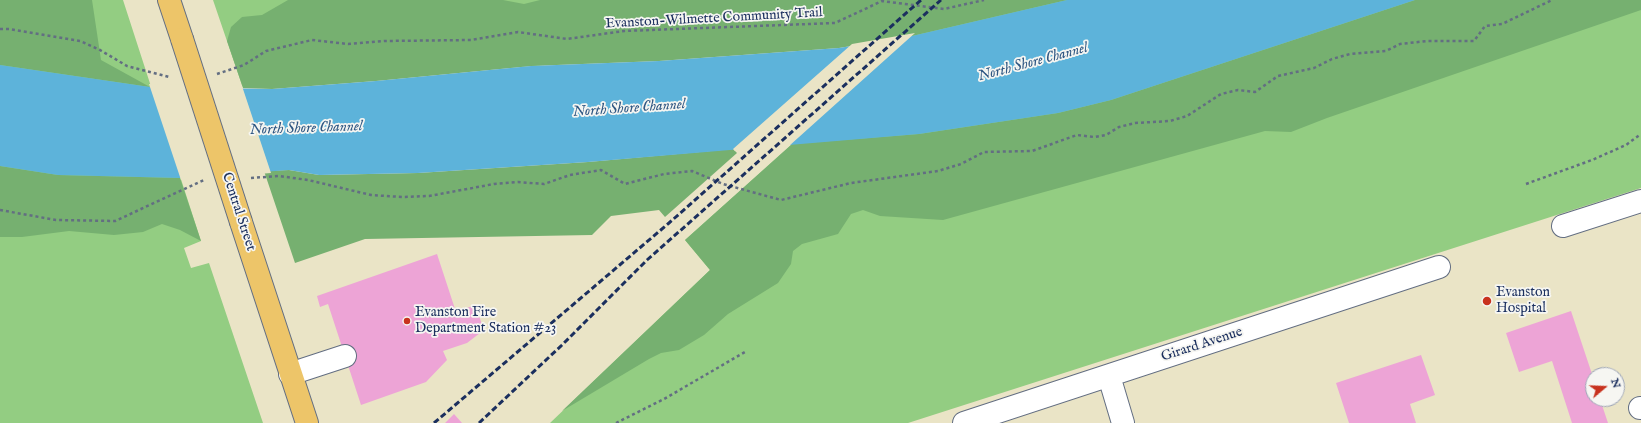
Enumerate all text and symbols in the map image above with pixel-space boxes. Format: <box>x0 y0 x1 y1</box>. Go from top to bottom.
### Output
street label: Evanston-Wilmette Community Trail <box>605 5 823 33</box>
water label: North Shore Channel <box>976 40 1090 86</box>
water label: North Shore Channel <box>572 96 686 122</box>
water label: North Shore Channel <box>249 118 363 140</box>
street label: Central Street <box>217 171 259 253</box>
place label: Evanston Hospital <box>1496 285 1550 318</box>
marker: Evanston Hospital <box>1481 295 1493 307</box>
place label: Evanston Fire Department Station #23 <box>415 305 556 338</box>
marker: Evanston Fire Department Station #23 <box>402 316 412 326</box>
street label: Girard Avenue <box>1159 324 1245 366</box>
north arrow <box>1585 367 1625 407</box>
text: N <box>1607 377 1624 390</box>

